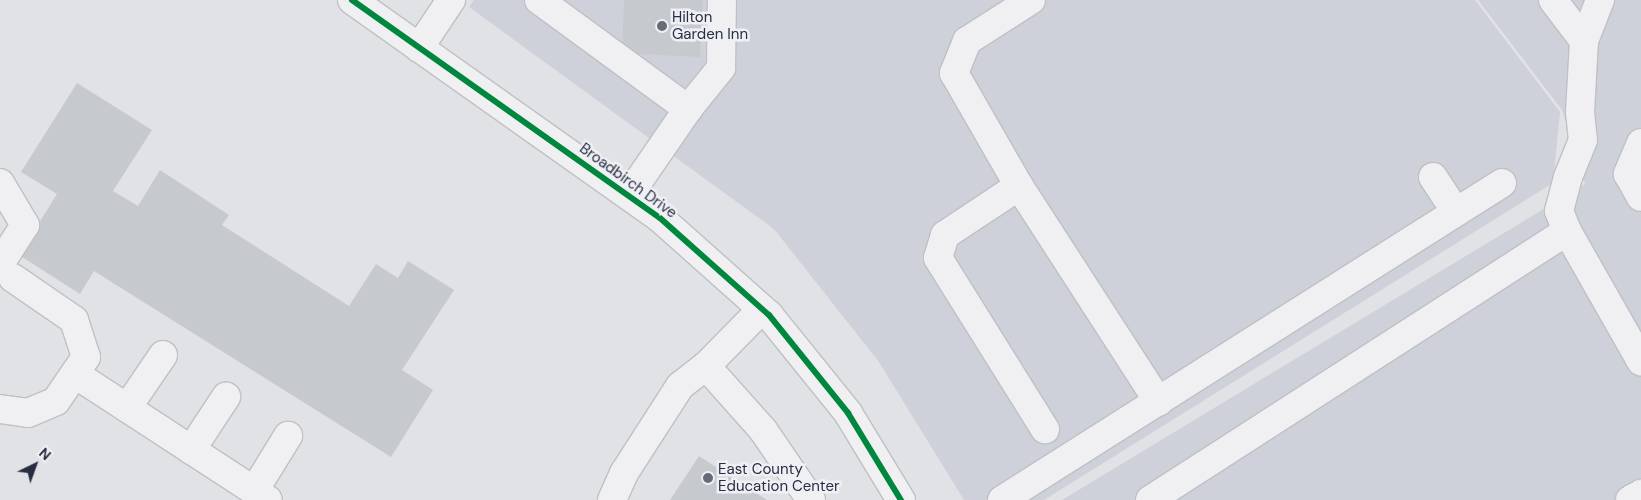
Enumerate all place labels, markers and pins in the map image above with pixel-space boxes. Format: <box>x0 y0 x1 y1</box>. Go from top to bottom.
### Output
place label: Hilton Garden Inn <box>672 8 748 43</box>
marker: Hilton Garden Inn <box>656 20 668 32</box>
place label: East County Education Center <box>718 460 840 495</box>
marker: East County Education Center <box>702 472 714 484</box>

